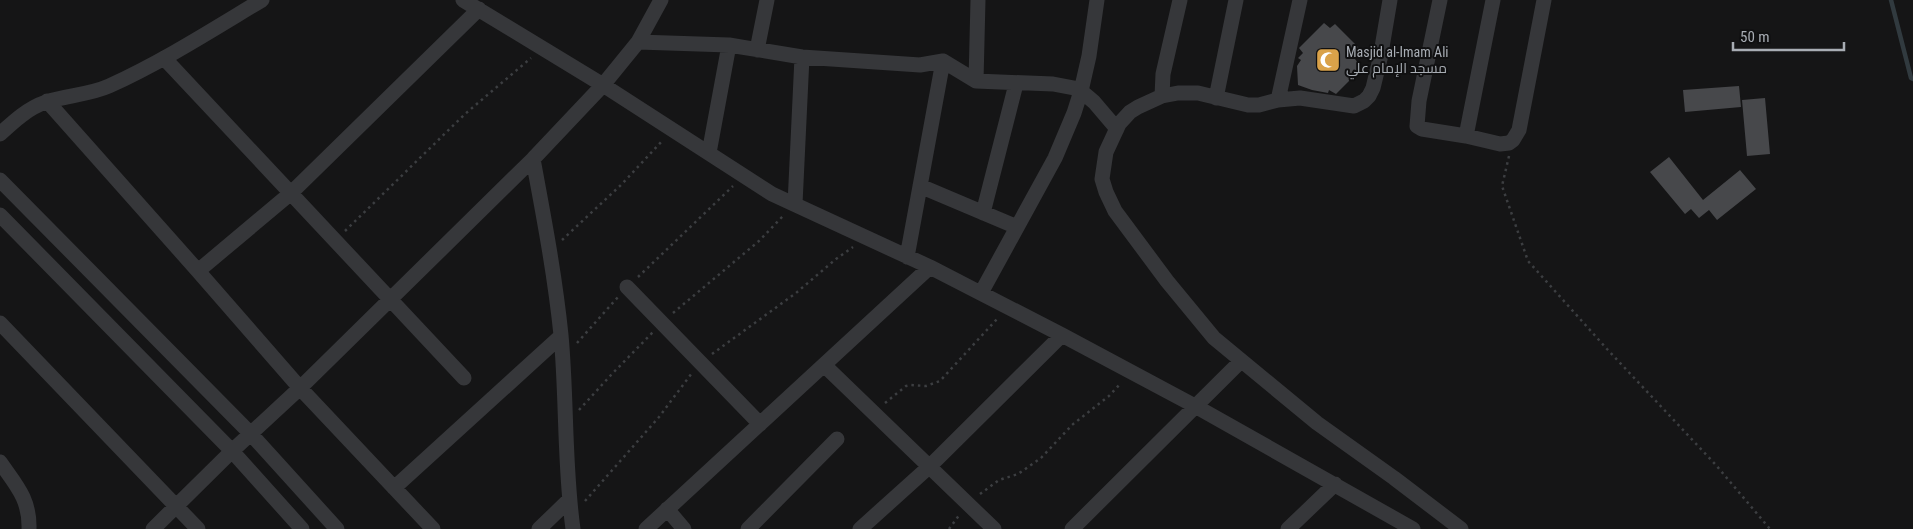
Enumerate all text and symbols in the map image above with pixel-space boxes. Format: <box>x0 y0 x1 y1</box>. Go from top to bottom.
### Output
scale bar <box>1733 20 1844 52</box>
text: 50 m <box>1740 28 1770 46</box>
place label: Masjid al-Imam Ali مسجد الإمام علي <box>1346 44 1449 80</box>
mosque icon: Masjid al-Imam Ali مسجد الإمام علي <box>1315 47 1341 73</box>

